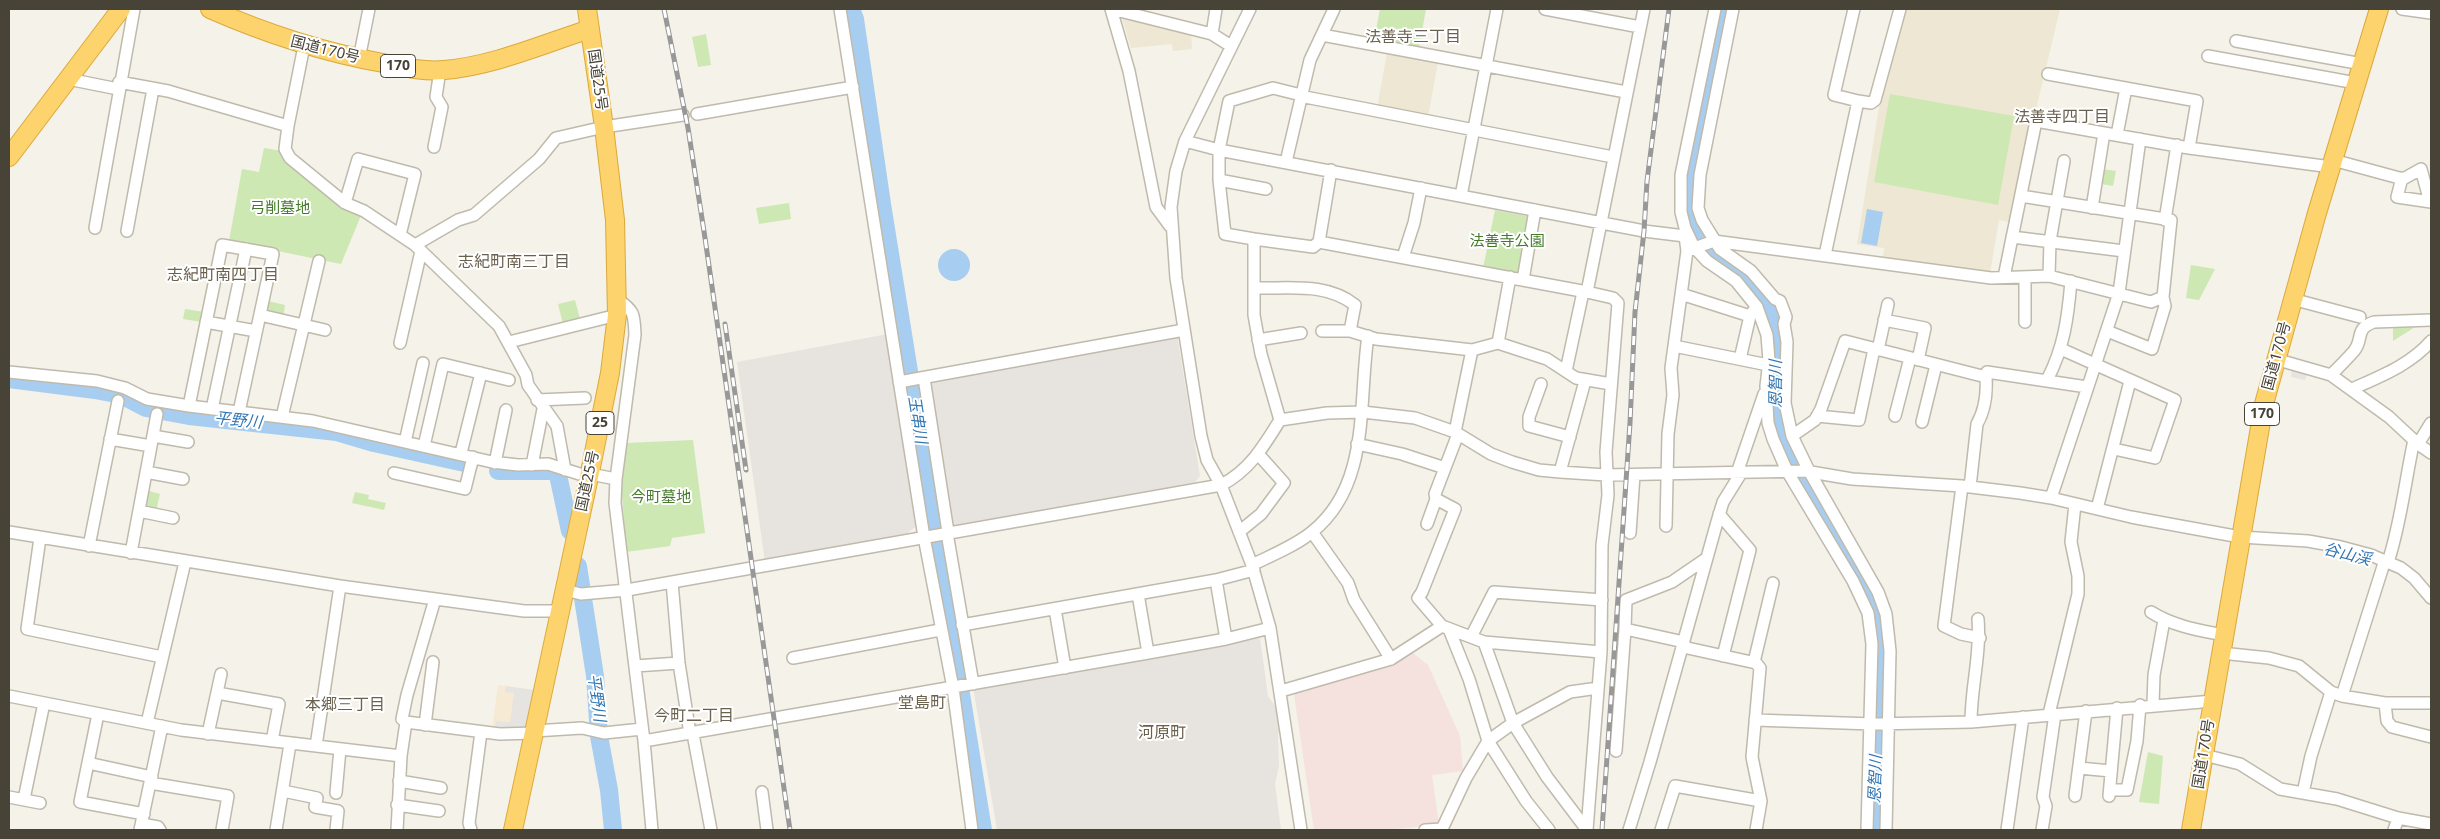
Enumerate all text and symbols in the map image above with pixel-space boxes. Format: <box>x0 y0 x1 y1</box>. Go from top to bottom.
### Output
district label: 法善寺三丁目 <box>1365 27 1461 47</box>
street label: 国道170号 <box>289 33 361 67</box>
street label: 国道25号 <box>584 48 610 112</box>
road number: 170 <box>380 54 416 78</box>
district label: 法善寺四丁目 <box>2014 107 2110 127</box>
park label: 弓削墓地 <box>250 200 310 218</box>
park label: 法善寺公園 <box>1470 233 1544 251</box>
district label: 志紀町南三丁目 <box>458 252 570 272</box>
district label: 志紀町南四丁目 <box>167 265 279 285</box>
street label: 国道170号 <box>2259 320 2295 392</box>
water label: 恩智川 <box>1766 360 1786 408</box>
water label: 玉串川 <box>904 395 930 445</box>
road number: 170 <box>2244 402 2280 426</box>
water label: 平野川 <box>213 409 263 433</box>
road number: 25 <box>586 412 614 434</box>
street label: 国道25号 <box>573 449 603 513</box>
park label: 今町墓地 <box>631 489 691 507</box>
water label: 谷山渓 <box>2321 540 2373 570</box>
water label: 平野川 <box>583 673 609 723</box>
district label: 堂島町 <box>898 693 946 713</box>
district label: 本郷三丁目 <box>305 695 385 715</box>
district label: 今町二丁目 <box>654 706 734 726</box>
street label: 国道170号 <box>2190 718 2218 790</box>
district label: 河原町 <box>1138 723 1186 743</box>
water label: 恩智川 <box>1866 755 1886 803</box>

